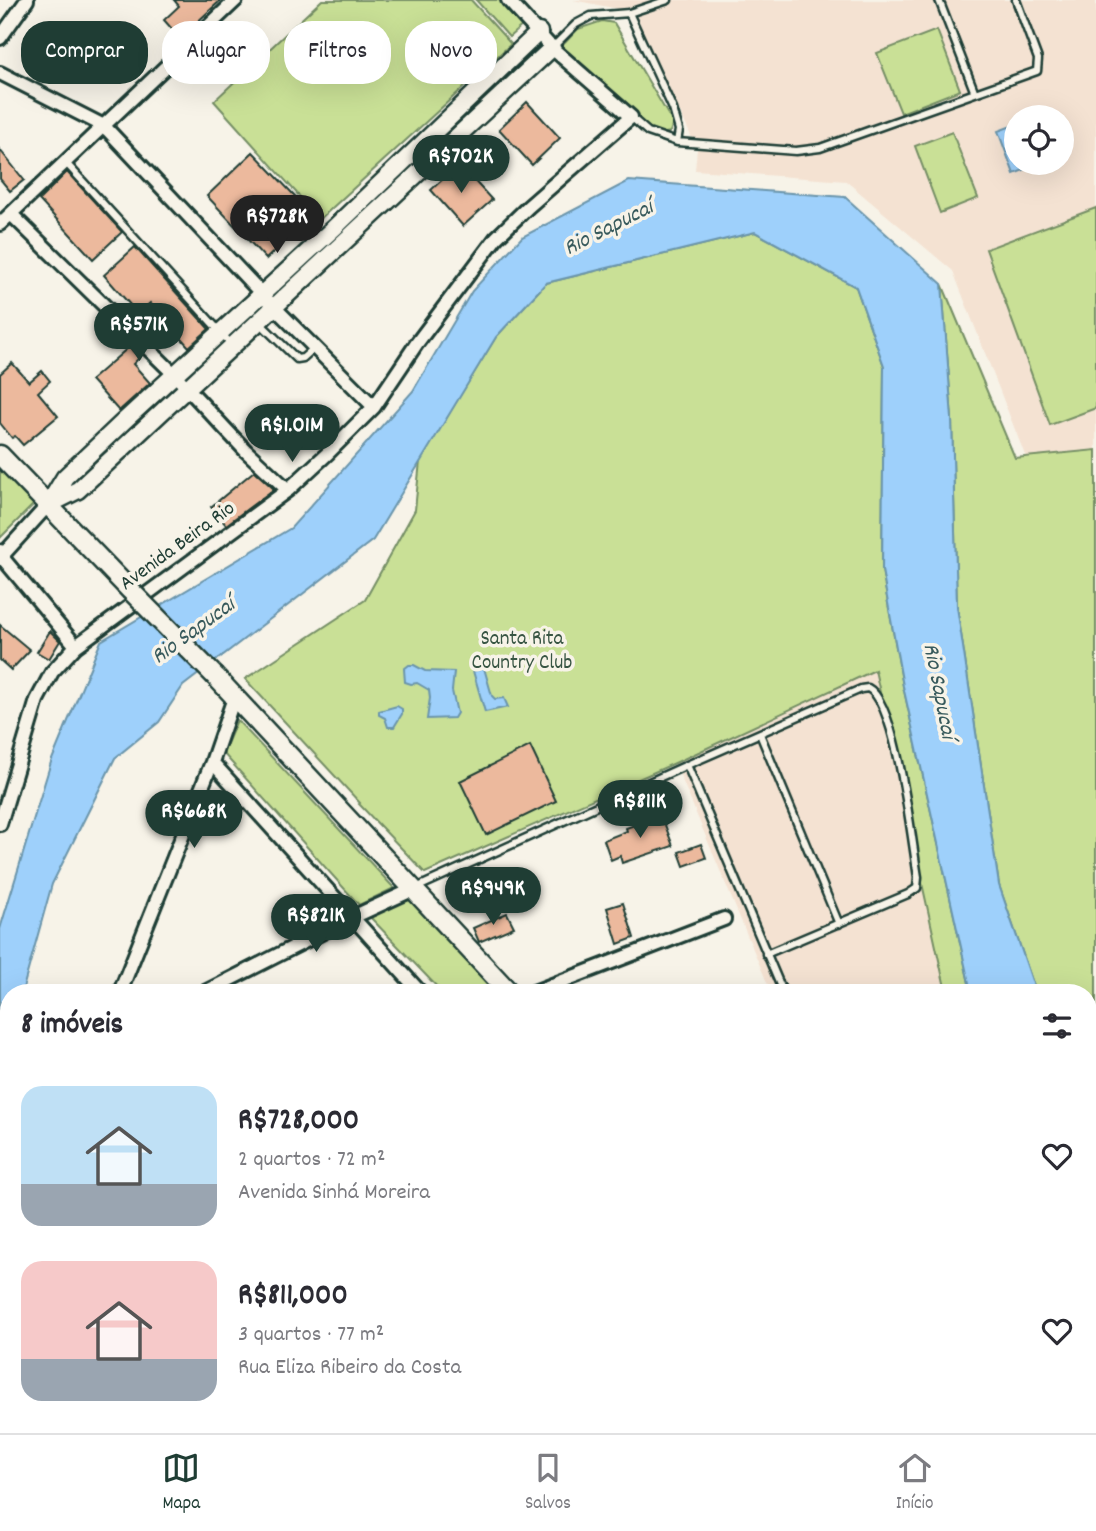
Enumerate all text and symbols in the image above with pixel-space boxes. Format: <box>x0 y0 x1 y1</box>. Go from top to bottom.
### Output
chip: Comprar <box>21 21 148 84</box>
chip: Alugar <box>162 21 270 84</box>
chip: Filtros <box>284 21 391 84</box>
chip: Novo <box>405 21 497 84</box>
map controls <box>1004 105 1074 175</box>
button: locate <box>1004 105 1074 175</box>
pin: R$702K <box>404 136 518 195</box>
text: R$702K <box>429 141 493 174</box>
water label: Rio Sapucaí <box>558 190 665 266</box>
pin: R$728K <box>220 196 334 255</box>
text: R$728K <box>246 201 308 234</box>
pin: R$571K <box>82 304 196 363</box>
text: R$571K <box>110 309 168 342</box>
pin: R$1.01M <box>227 405 357 464</box>
text: R$1.01M <box>261 410 323 443</box>
street label: Avenida Beira Rio <box>114 495 242 599</box>
water label: Rio Sapucaí <box>145 587 247 674</box>
park label: Santa Rita Country Club <box>472 625 572 679</box>
water label: Rio Sapucaí <box>913 640 965 747</box>
pin: R$811K <box>583 780 697 840</box>
text: R$811K <box>614 786 666 819</box>
pin: R$668K <box>137 790 251 850</box>
text: R$668K <box>161 796 227 829</box>
pin: R$949K <box>436 867 550 927</box>
text: R$949K <box>461 873 525 906</box>
pin: R$821K <box>259 894 373 954</box>
text: R$821K <box>287 900 345 933</box>
text: 8 imóveis <box>21 1005 123 1048</box>
icon: filters <box>1038 1007 1076 1045</box>
text: R$728,000 <box>238 1101 359 1144</box>
icon: home <box>77 1114 161 1198</box>
icon: heart <box>1038 1137 1076 1175</box>
text: 2 quartos · 72 m² <box>238 1144 385 1177</box>
text: Avenida Sinhá Moreira <box>238 1177 430 1210</box>
text: R$811,000 <box>238 1276 348 1319</box>
icon: home <box>77 1289 161 1373</box>
icon: heart <box>1038 1312 1076 1350</box>
text: 3 quartos · 77 m² <box>238 1319 384 1352</box>
text: Rua Eliza Ribeiro da Costa <box>238 1352 461 1385</box>
tab: Mapa <box>162 1449 200 1518</box>
tab: Salvos <box>525 1449 571 1518</box>
tab: Início <box>896 1449 934 1518</box>

